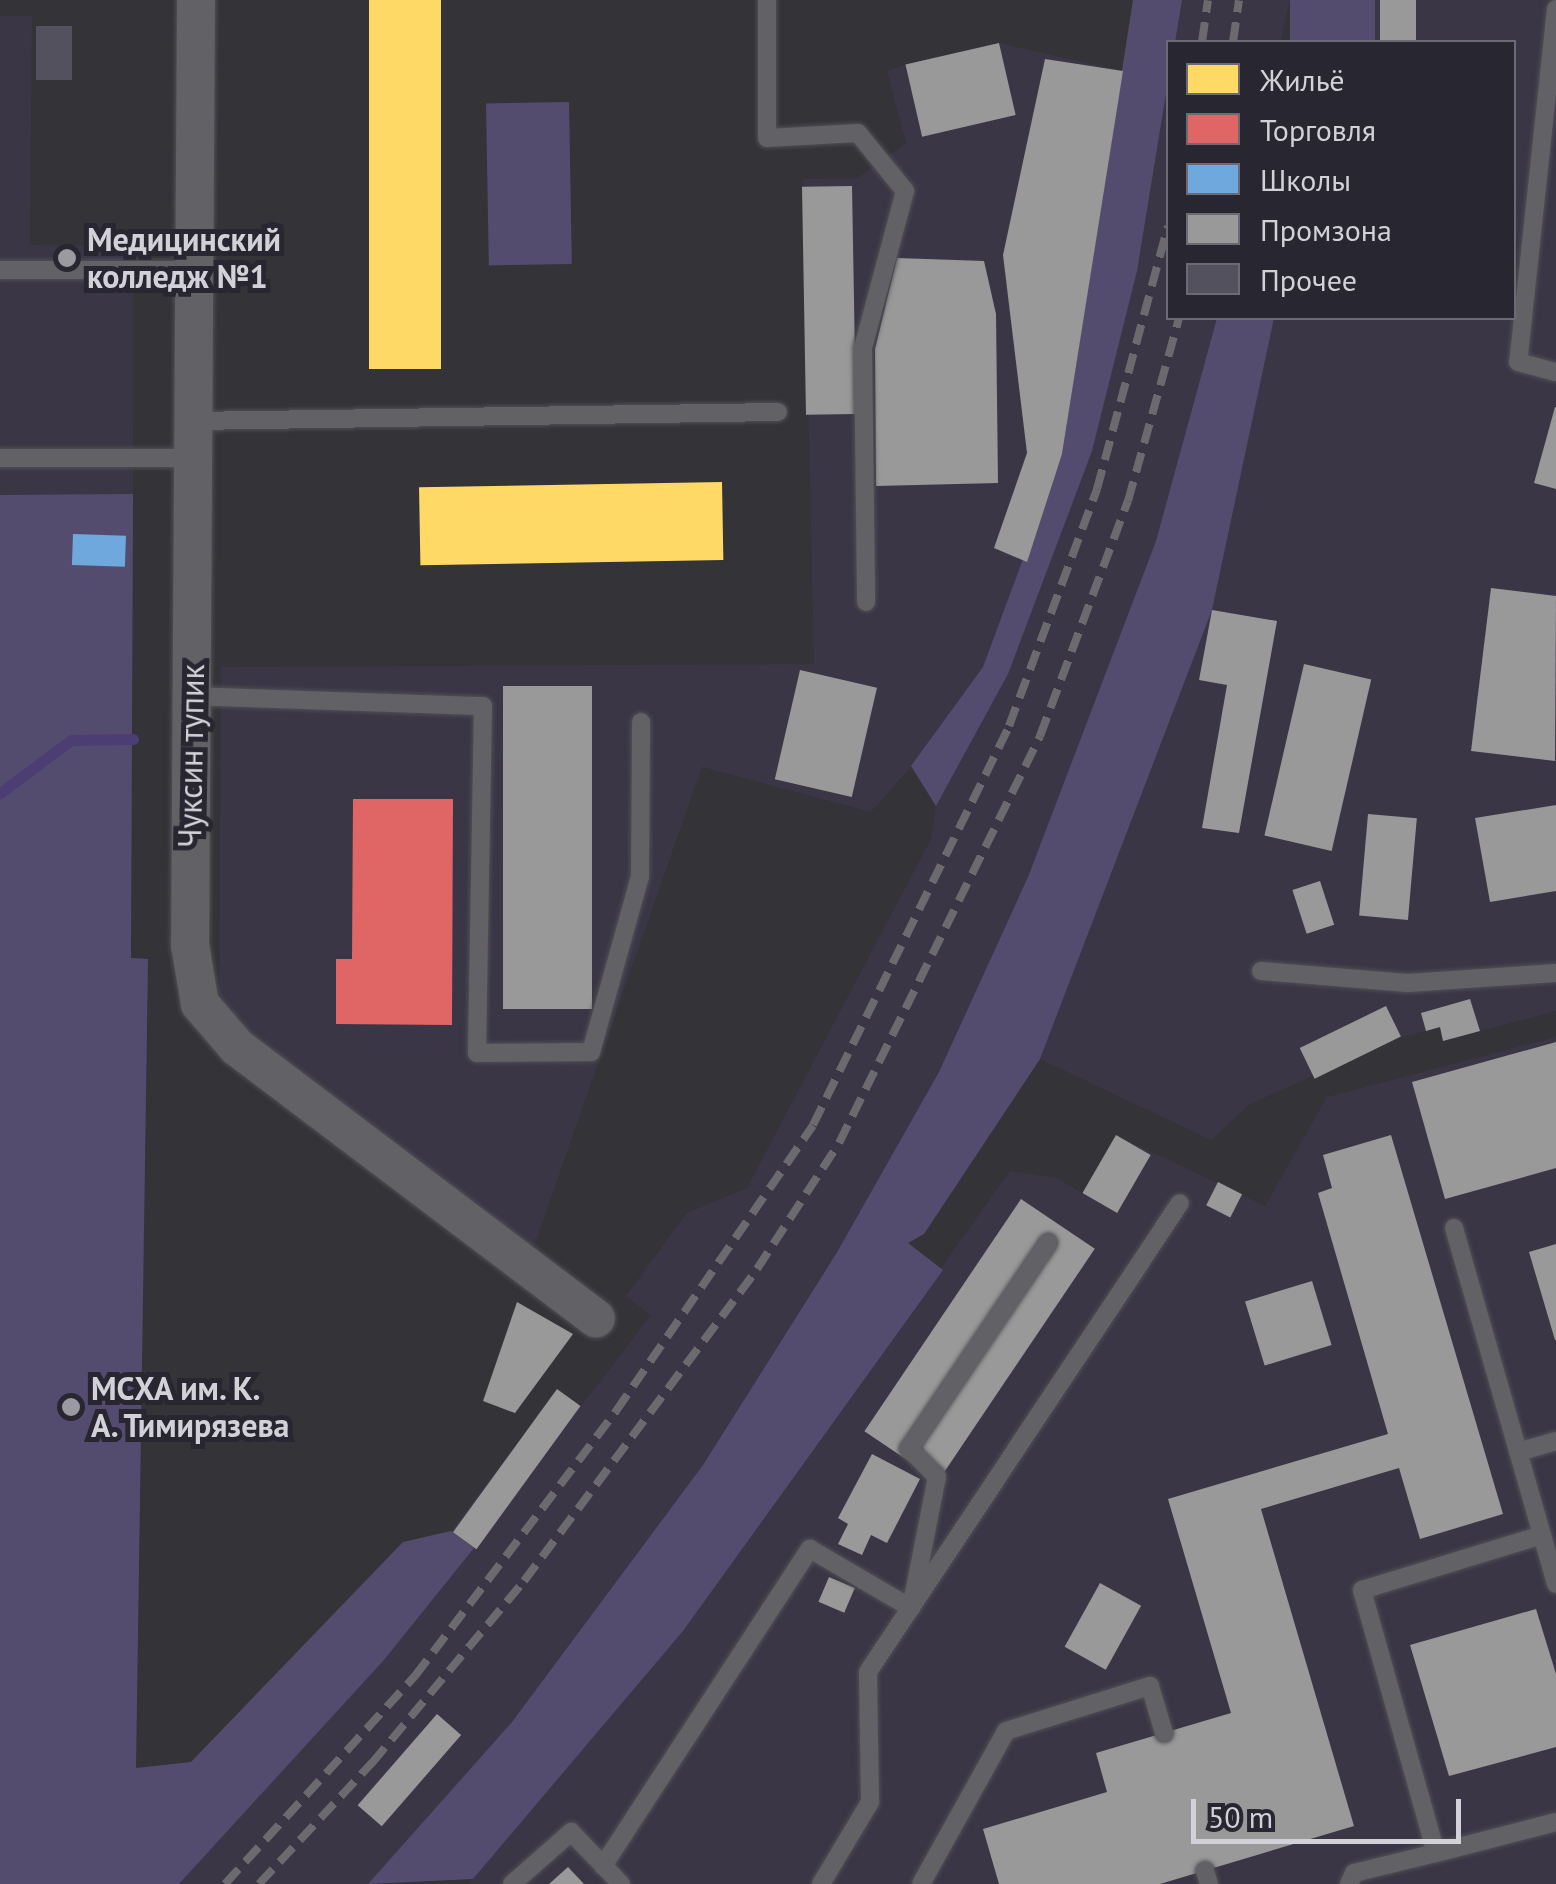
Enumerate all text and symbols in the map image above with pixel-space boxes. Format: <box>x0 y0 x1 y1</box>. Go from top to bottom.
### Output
legend <box>1166 40 1516 320</box>
text: Жильё <box>1260 60 1344 99</box>
text: Торговля <box>1260 110 1376 149</box>
text: Школы <box>1260 160 1351 199</box>
text: Промзона <box>1260 210 1392 249</box>
place label: Медицинский колледж №1 <box>87 221 281 296</box>
marker: Медицинский колледж №1 <box>56 247 78 269</box>
text: Прочее <box>1260 260 1357 299</box>
street label: Чуксин тупик <box>170 663 212 849</box>
place label: МСХА им. К. А. Тимирязева <box>91 1370 293 1445</box>
marker: МСХА им. К. А. Тимирязева <box>60 1396 82 1418</box>
scale bar <box>1196 1779 1466 1841</box>
text: 50 m <box>1208 1797 1273 1836</box>

